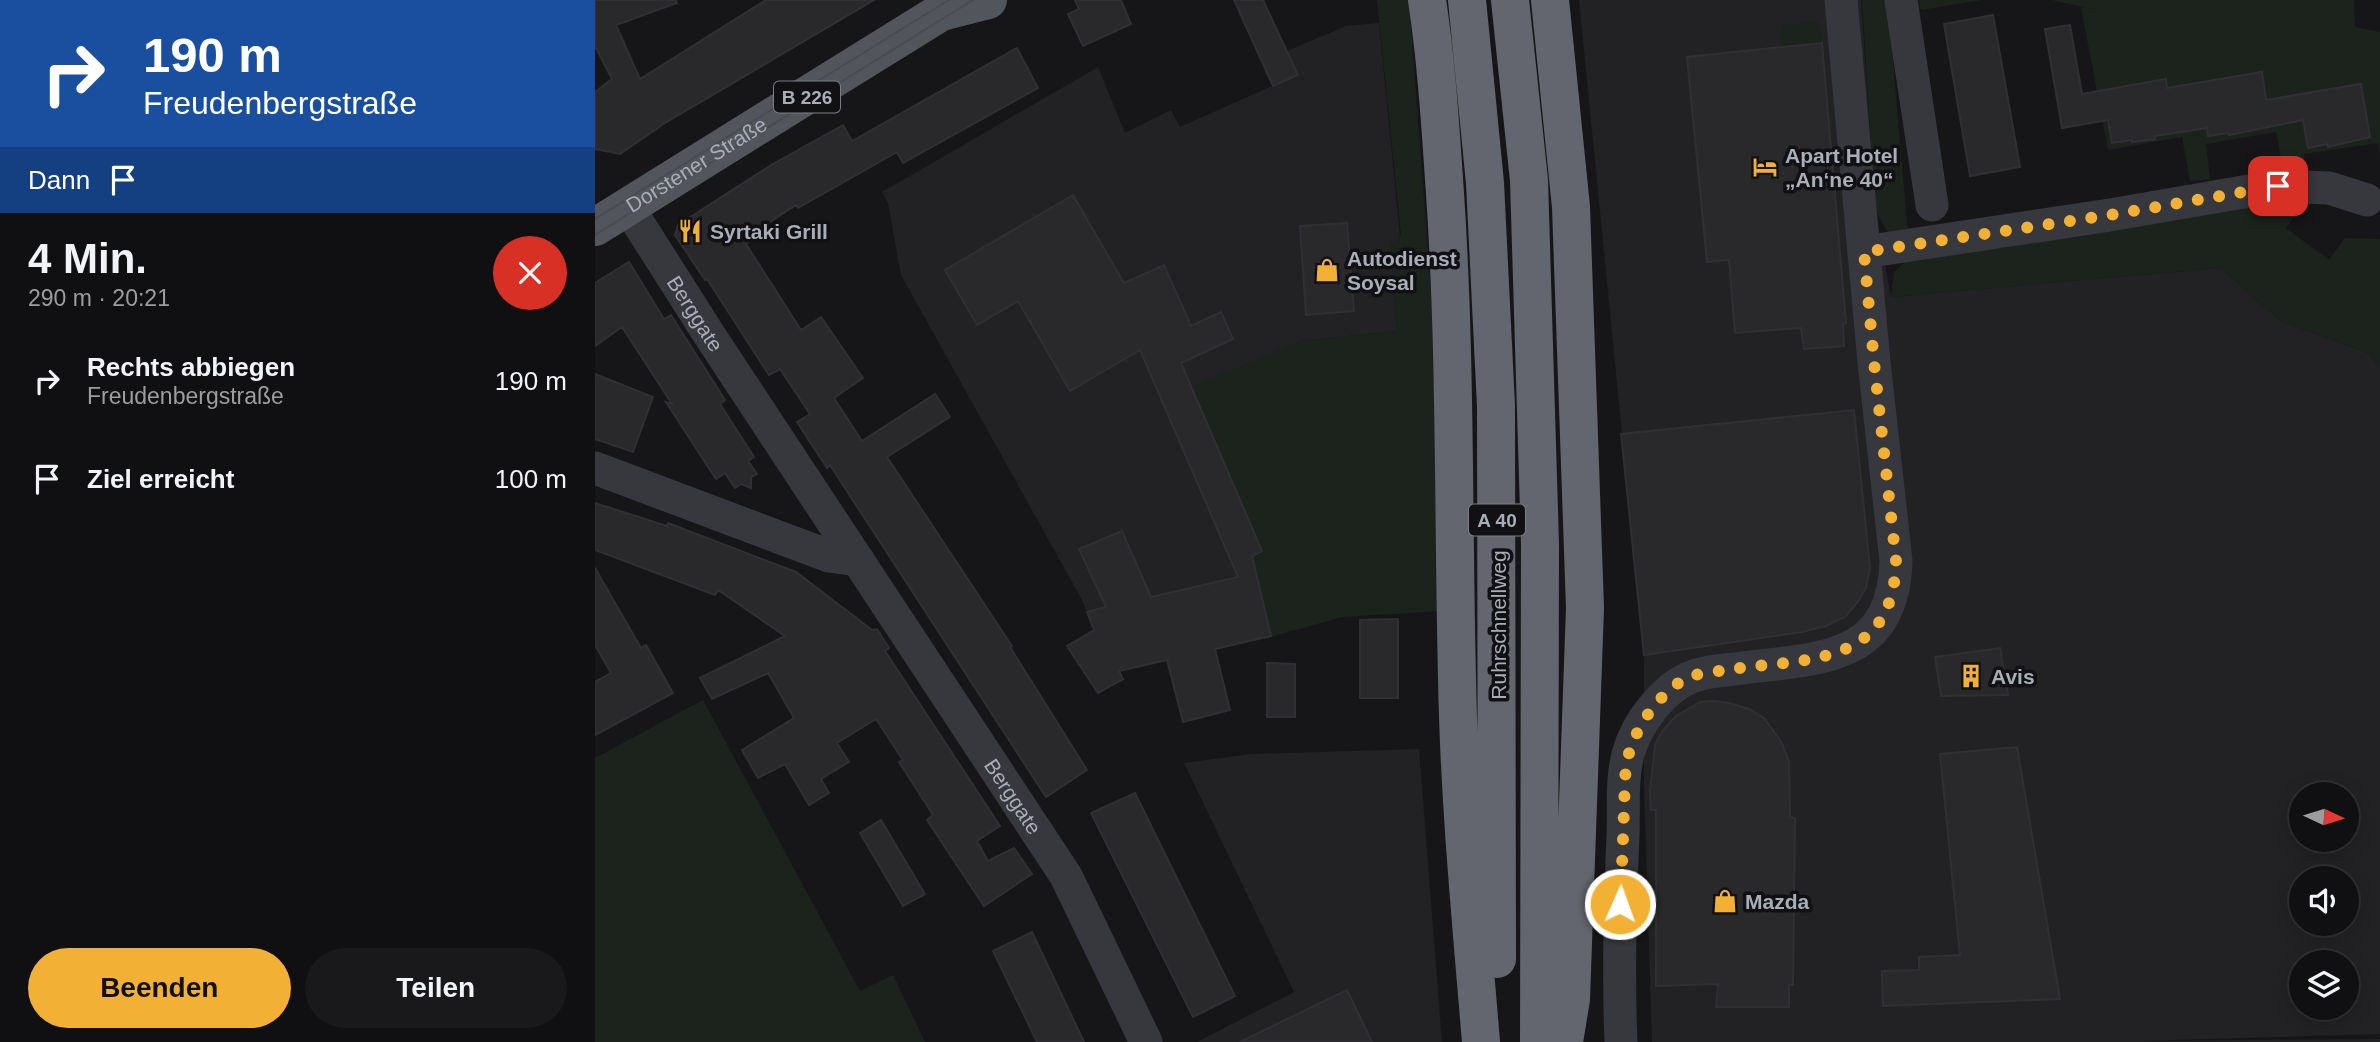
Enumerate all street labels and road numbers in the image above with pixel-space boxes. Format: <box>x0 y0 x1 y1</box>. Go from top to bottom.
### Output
road number: B 226 <box>774 82 840 113</box>
street label: Dorstener Straße <box>622 112 771 216</box>
street label: Berggate <box>663 271 728 356</box>
road number: A 40 <box>1469 505 1525 536</box>
street label: Ruhrschnellweg <box>1487 550 1510 700</box>
street label: Berggate <box>980 754 1046 838</box>

